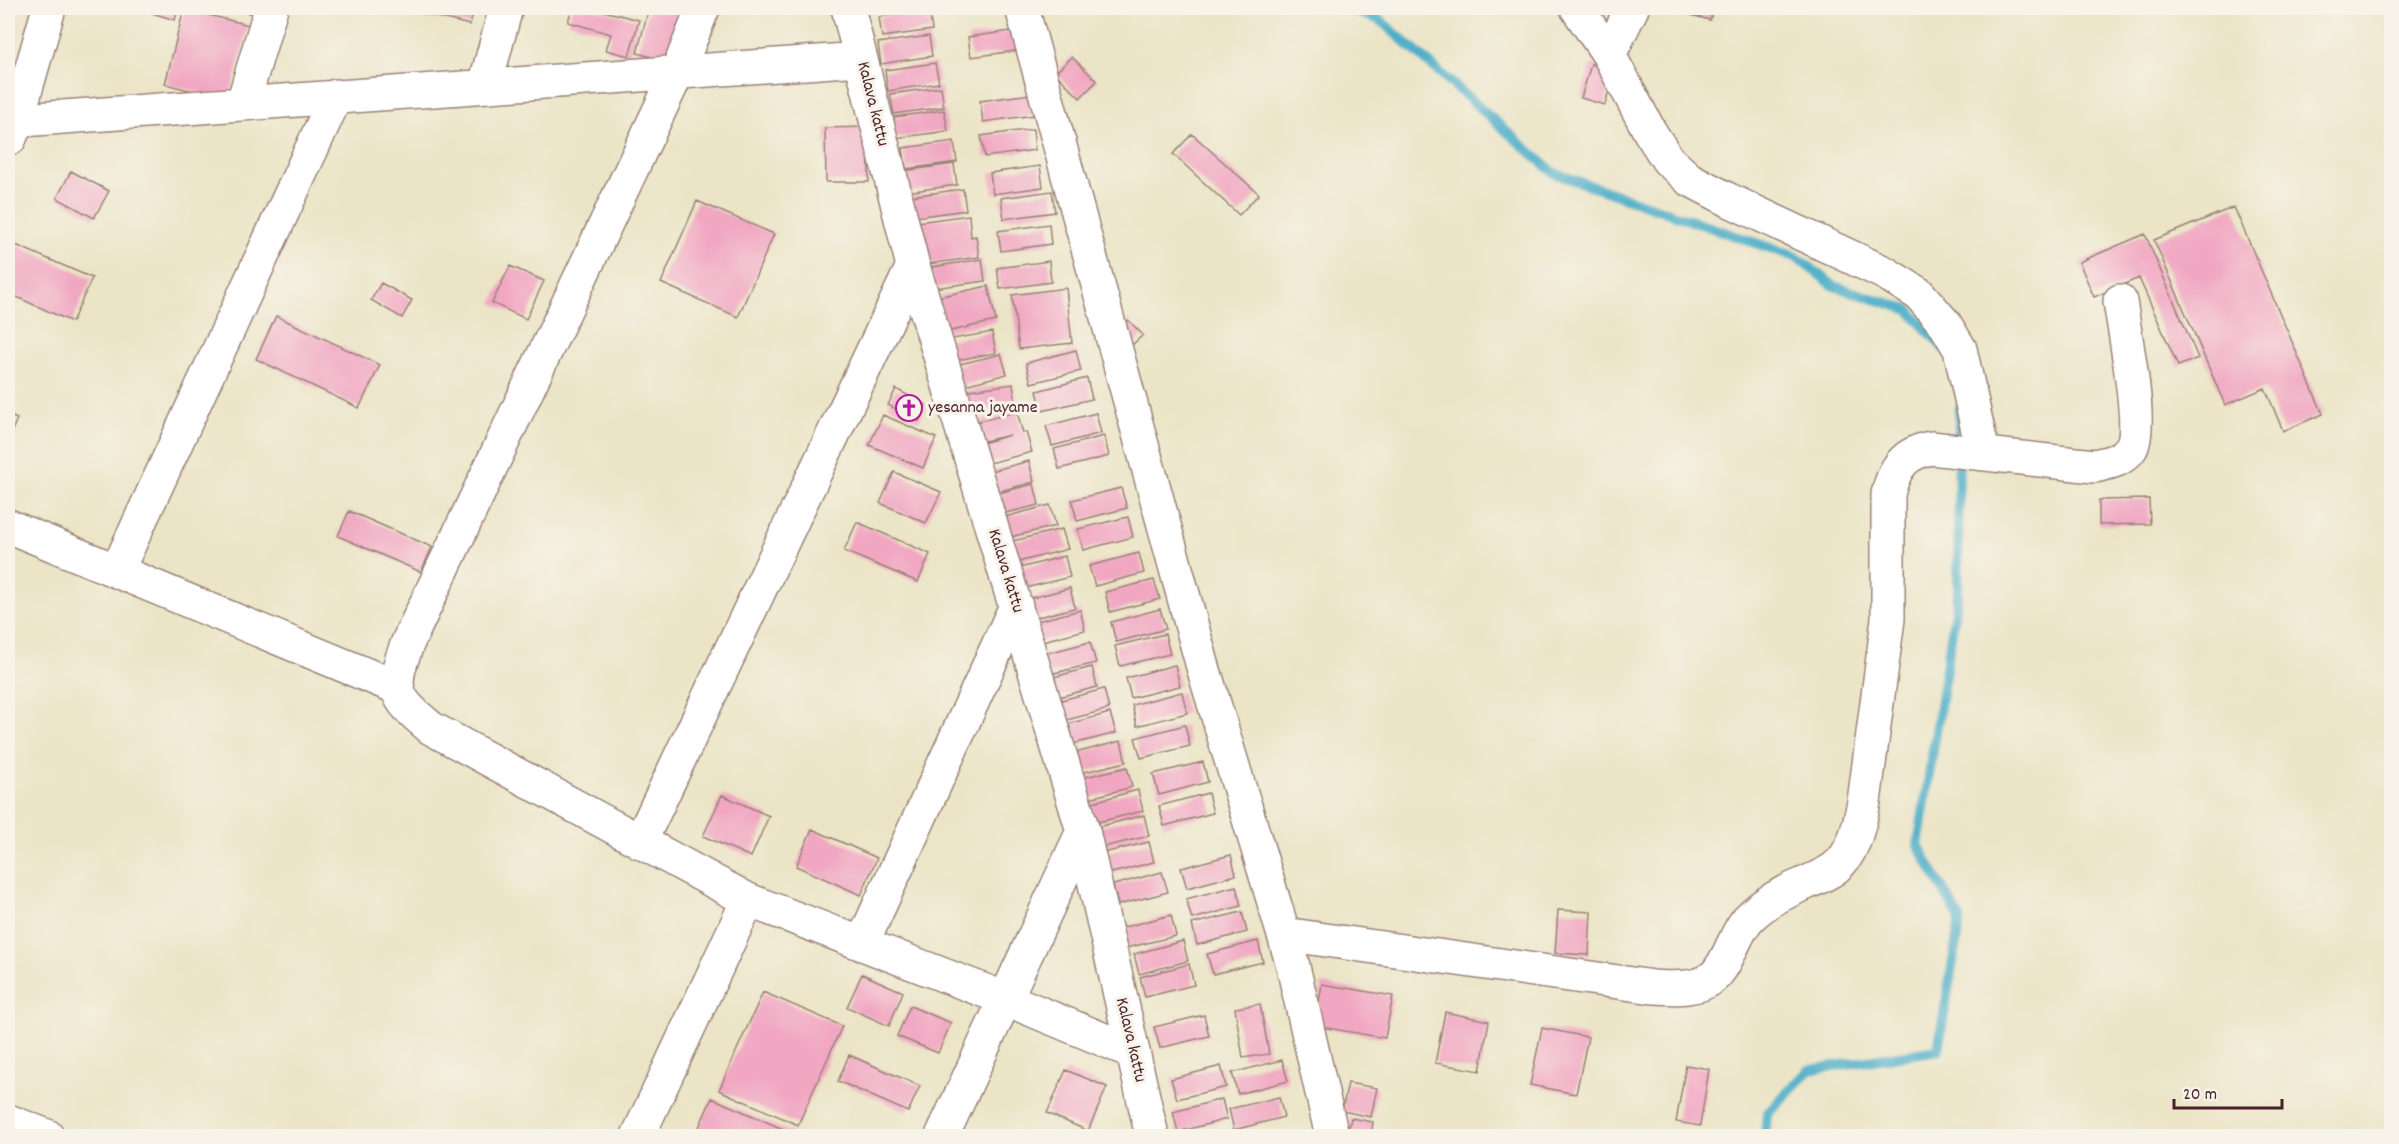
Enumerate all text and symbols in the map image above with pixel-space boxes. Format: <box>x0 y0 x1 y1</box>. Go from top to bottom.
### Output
street label: Kalava kattu <box>849 59 895 149</box>
church icon: yesanna jayame <box>894 393 924 423</box>
place label: yesanna jayame <box>928 396 1038 421</box>
street label: Kalava kattu <box>980 526 1030 616</box>
street label: Kalava kattu <box>1108 995 1152 1085</box>
scale bar <box>2174 1072 2282 1110</box>
text: 20 m <box>2183 1083 2217 1108</box>

